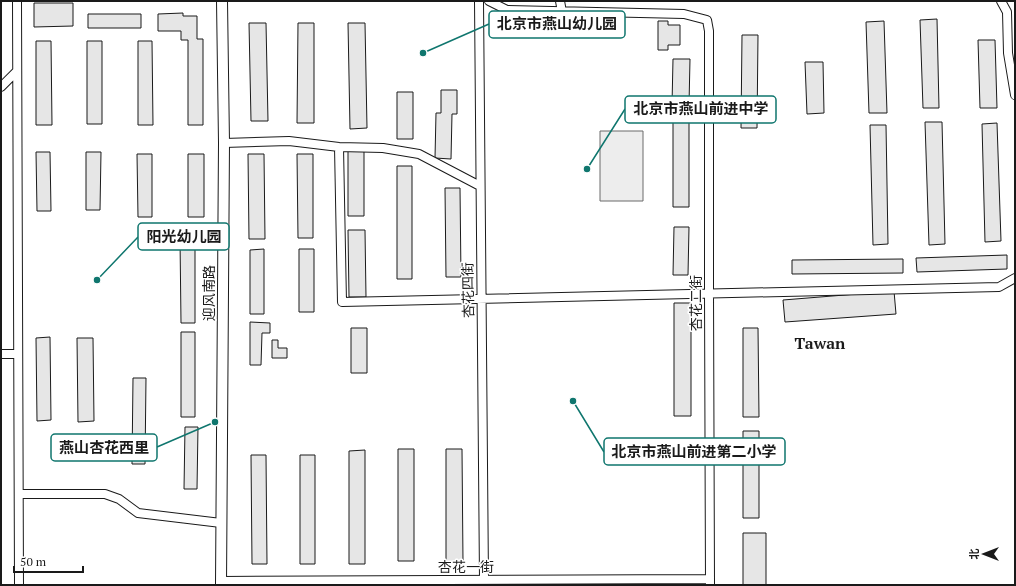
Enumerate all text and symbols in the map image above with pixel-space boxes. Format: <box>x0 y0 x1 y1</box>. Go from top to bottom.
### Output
callout: 北京市燕山幼儿园 <box>489 11 625 38</box>
text: 北京市燕山幼儿园 <box>497 13 617 33</box>
callout: 北京市燕山前进中学 <box>625 96 776 123</box>
text: 北京市燕山前进中学 <box>633 98 769 118</box>
callout: 阳光幼儿园 <box>138 223 229 250</box>
text: 阳光幼儿园 <box>146 226 222 246</box>
street label: 杏花四街 <box>458 262 477 318</box>
street label: 迎风南路 <box>199 265 218 321</box>
street label: 杏花二街 <box>686 275 705 331</box>
district label: Tawan <box>795 332 846 354</box>
callout: 燕山杏花西里 <box>51 434 157 461</box>
text: 燕山杏花西里 <box>59 437 149 457</box>
callout: 北京市燕山前进第二小学 <box>604 438 785 465</box>
text: 北京市燕山前进第二小学 <box>611 441 777 461</box>
north arrow <box>964 534 1004 574</box>
scale bar <box>14 548 83 574</box>
text: 北 <box>967 549 981 560</box>
text: 50 m <box>20 554 47 569</box>
street label: 杏花一街 <box>438 557 494 576</box>

